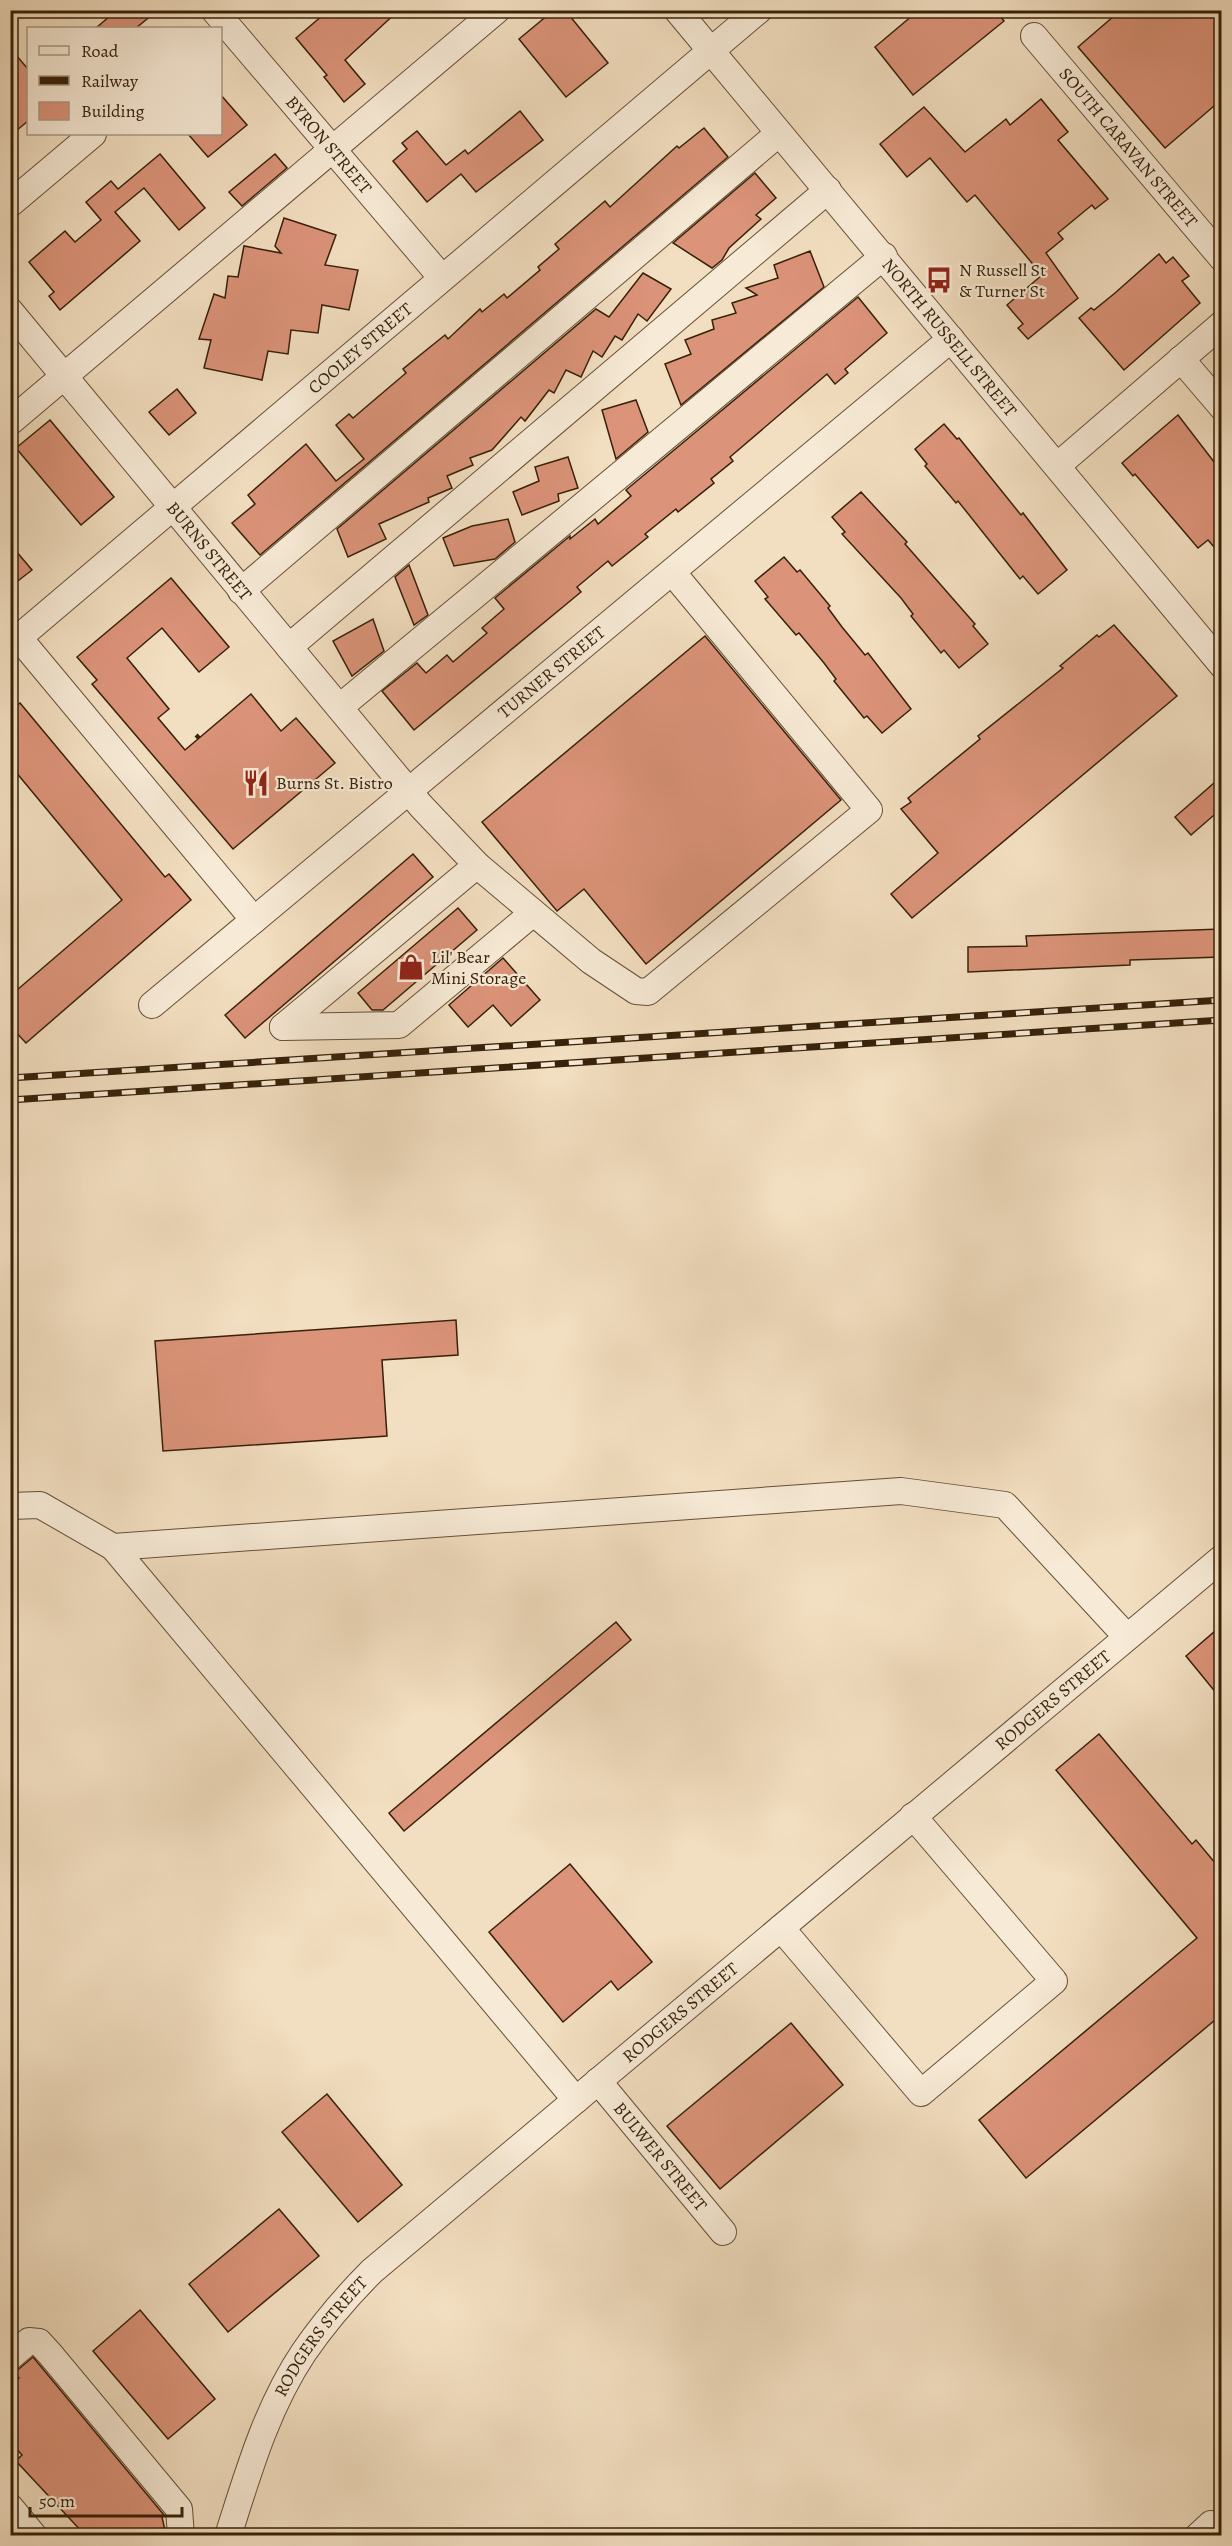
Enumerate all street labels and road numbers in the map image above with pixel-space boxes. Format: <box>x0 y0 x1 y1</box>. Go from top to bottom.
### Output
street label: SOUTH CARAVAN STREET <box>1054 62 1203 233</box>
street label: BYRON STREET <box>280 91 377 199</box>
street label: NORTH RUSSELL STREET <box>877 253 1022 422</box>
street label: COOLEY STREET <box>303 297 417 399</box>
street label: BURNS STREET <box>161 497 257 606</box>
street label: TURNER STREET <box>493 620 610 724</box>
street label: RODGERS STREET <box>990 1644 1116 1756</box>
street label: RODGERS STREET <box>617 1957 743 2068</box>
street label: BULWER STREET <box>608 2097 713 2216</box>
street label: RODGERS STREET <box>268 2271 373 2401</box>

